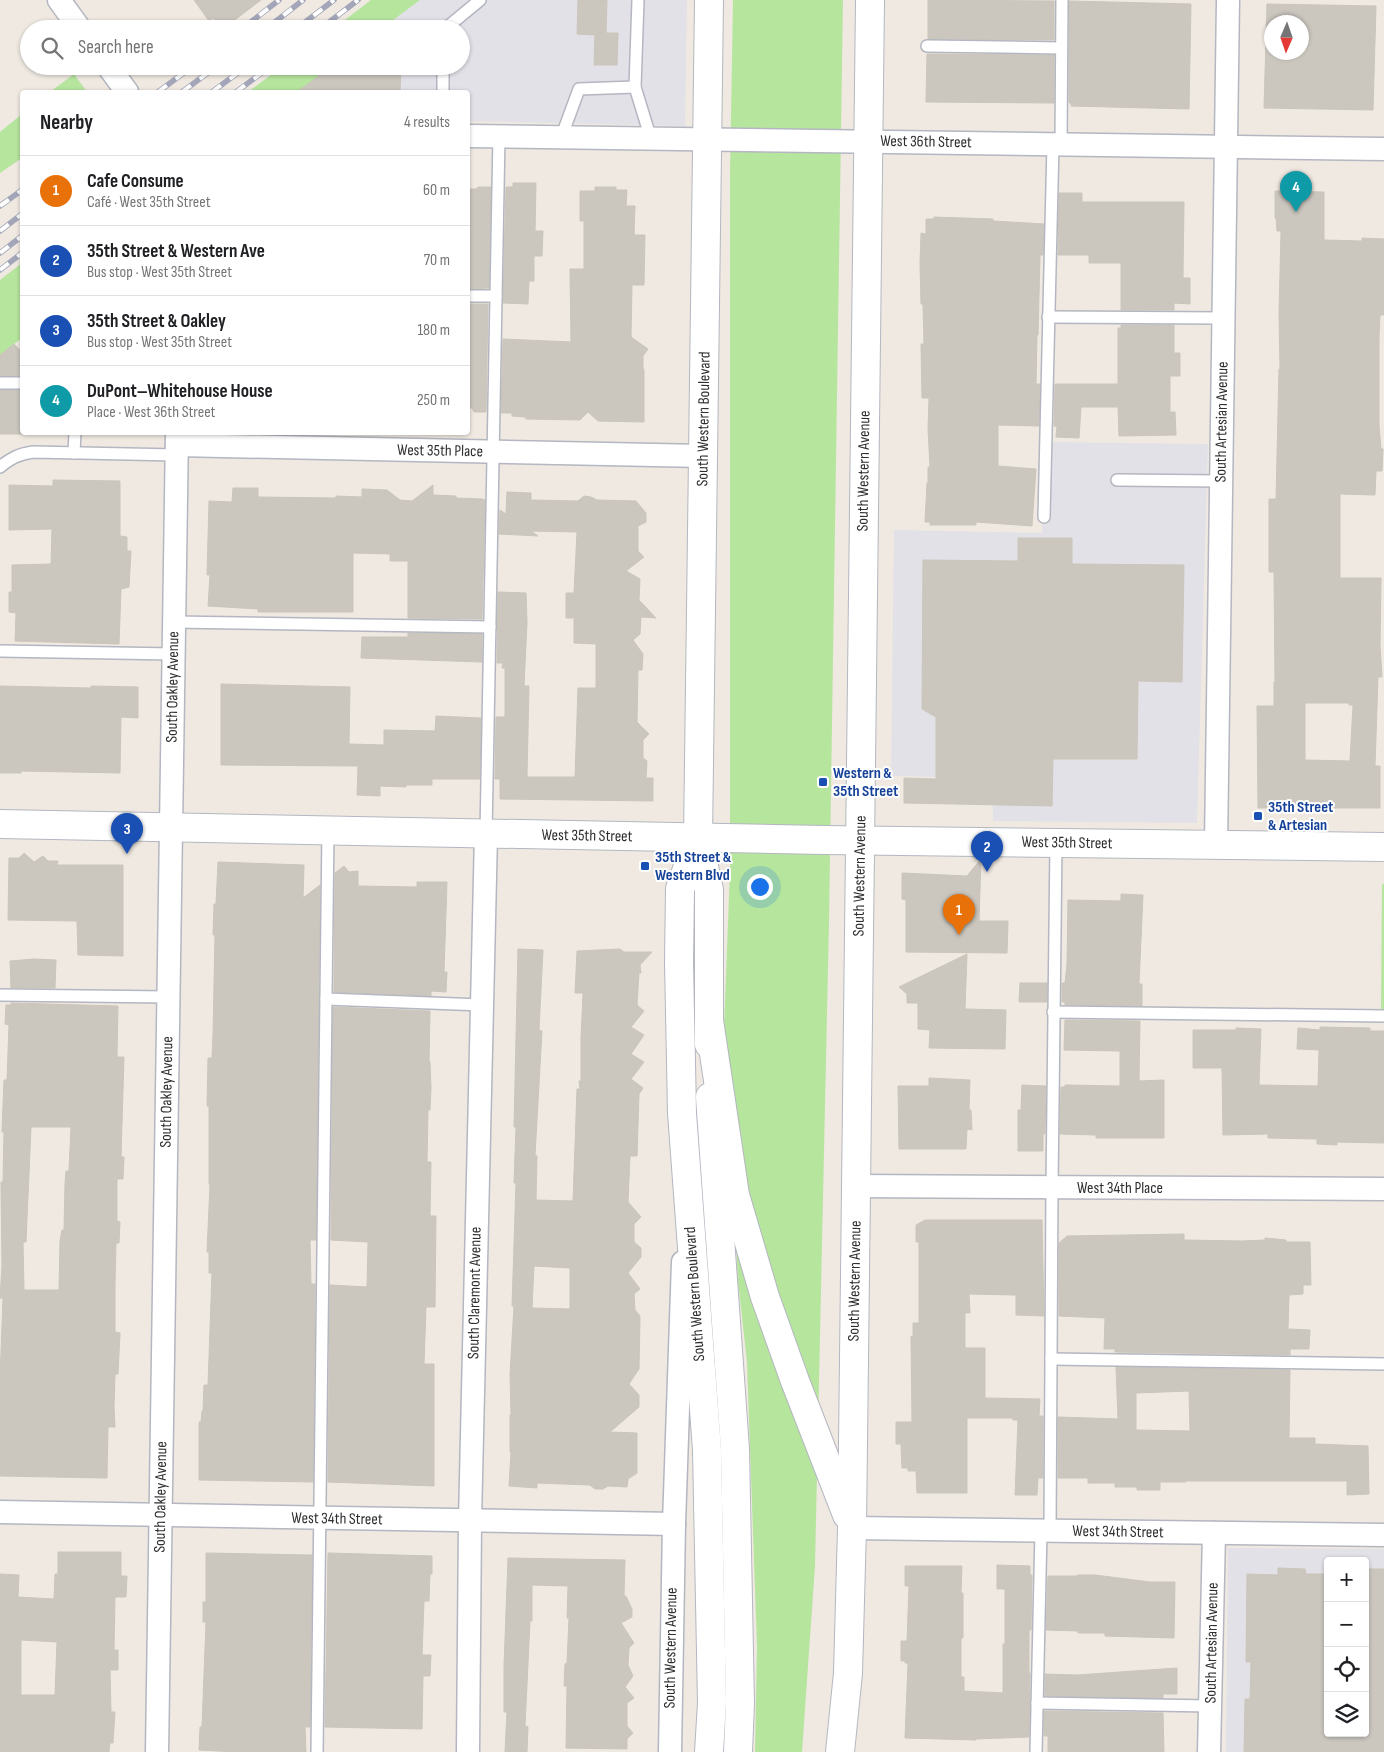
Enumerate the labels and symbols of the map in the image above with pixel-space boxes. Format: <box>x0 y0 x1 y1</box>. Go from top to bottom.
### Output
north arrow <box>1264 15 1309 60</box>
street label: West 36th Street <box>880 132 972 152</box>
pin: 4 <box>1280 171 1312 212</box>
street label: South Western Boulevard <box>693 351 715 487</box>
street label: South Artesian Avenue <box>1211 361 1233 483</box>
street label: South Western Avenue <box>853 410 875 532</box>
street label: West 35th Place <box>397 441 483 461</box>
street label: South Oakley Avenue <box>163 631 183 743</box>
place label: Western & 35th Street <box>833 764 898 801</box>
marker: Western & 35th Street <box>817 776 829 788</box>
place label: 35th Street & Artesian <box>1268 798 1333 835</box>
marker: 35th Street & Artesian <box>1252 810 1264 822</box>
pin: 3 <box>111 813 143 854</box>
street label: South Western Avenue <box>849 815 871 937</box>
street label: West 35th Street <box>541 826 633 846</box>
pin: 2 <box>971 831 1003 872</box>
street label: West 35th Street <box>1021 833 1113 853</box>
place label: 35th Street & Western Blvd <box>655 848 732 885</box>
marker: 35th Street & Western Blvd <box>639 860 651 872</box>
your location <box>747 874 773 900</box>
pin: 1 <box>943 894 975 935</box>
street label: South Oakley Avenue <box>157 1036 177 1148</box>
street label: West 34th Place <box>1077 1179 1163 1198</box>
street label: South Western Avenue <box>844 1220 866 1342</box>
street label: South Western Boulevard <box>681 1226 709 1362</box>
street label: South Claremont Avenue <box>464 1227 486 1359</box>
street label: South Oakley Avenue <box>151 1441 171 1553</box>
street label: West 34th Street <box>291 1509 383 1529</box>
street label: West 34th Street <box>1072 1522 1164 1542</box>
street label: South Artesian Avenue <box>1201 1582 1223 1704</box>
street label: South Western Avenue <box>660 1587 682 1709</box>

